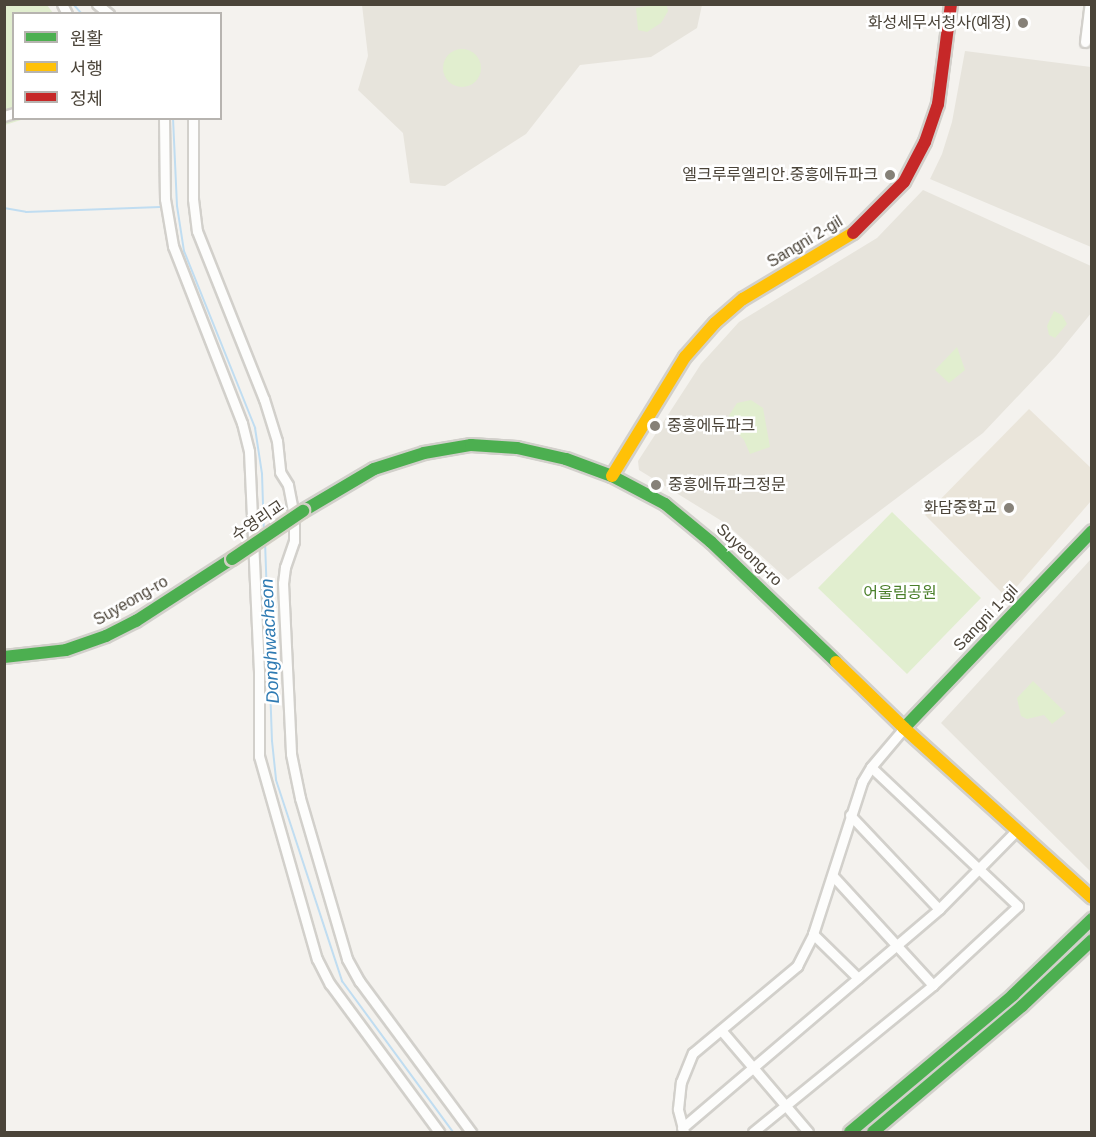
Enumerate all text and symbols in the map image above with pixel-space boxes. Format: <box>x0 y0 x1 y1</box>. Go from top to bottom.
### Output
legend <box>12 12 222 120</box>
place label: 화성세무서청사(예정) <box>868 13 1011 33</box>
marker: 화성세무서청사(예정) <box>1016 16 1030 30</box>
text: 원활 <box>70 29 103 49</box>
text: 서행 <box>70 59 103 79</box>
text: 정체 <box>70 89 103 109</box>
place label: 엘크루루엘리안.중흥에듀파크 <box>682 165 878 185</box>
marker: 엘크루루엘리안.중흥에듀파크 <box>883 168 897 182</box>
street label: Sangni 2-gil <box>764 212 846 272</box>
place label: 중흥에듀파크 <box>667 416 755 436</box>
marker: 중흥에듀파크 <box>648 419 662 433</box>
place label: 중흥에듀파크정문 <box>668 475 786 495</box>
marker: 중흥에듀파크정문 <box>649 478 663 492</box>
street label: 수영리교 <box>228 497 288 545</box>
place label: 화담중학교 <box>923 498 997 518</box>
marker: 화담중학교 <box>1002 501 1016 515</box>
street label: Suyeong-ro <box>712 520 786 590</box>
street label: Suyeong-ro <box>90 572 172 630</box>
water label: Donghwacheon <box>256 578 284 704</box>
street label: Sangni 1-gil <box>950 581 1022 655</box>
park label: 어울림공원 <box>863 583 937 603</box>

